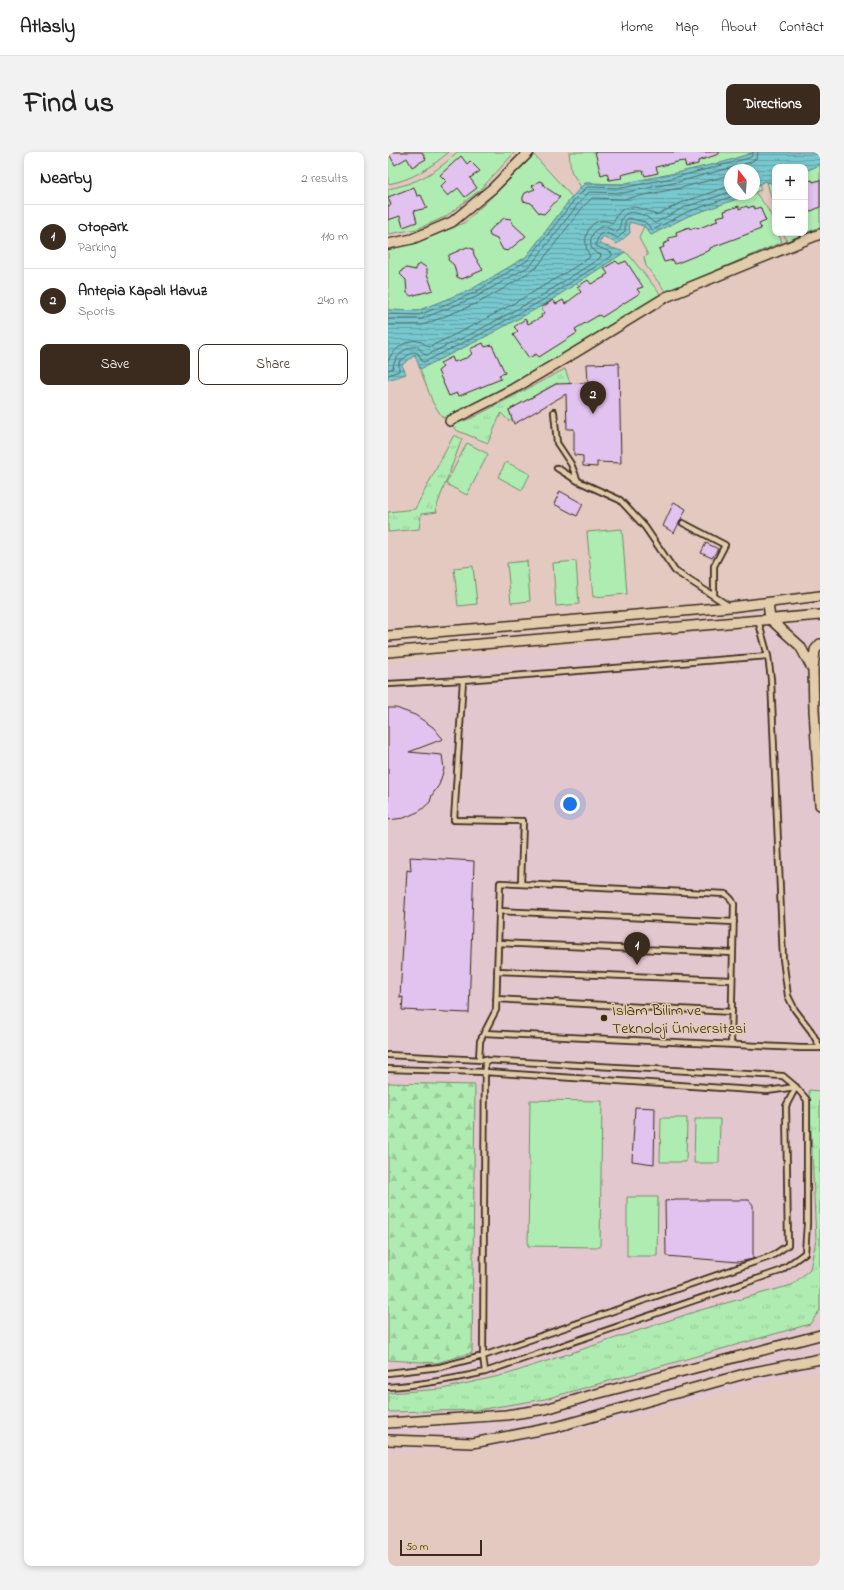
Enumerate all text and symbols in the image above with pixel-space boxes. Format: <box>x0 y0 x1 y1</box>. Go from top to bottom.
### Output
text: Atlasly <box>20 14 75 41</box>
text: Home <box>621 17 653 38</box>
text: Map <box>675 17 699 38</box>
text: About <box>721 17 757 38</box>
text: Contact <box>779 17 824 38</box>
text: Find us <box>24 84 114 125</box>
button: Directions <box>726 84 820 125</box>
north arrow <box>724 164 760 200</box>
map controls <box>772 164 808 236</box>
button: + <box>772 164 808 200</box>
text: Nearby <box>40 166 92 191</box>
text: 2 results <box>301 169 348 188</box>
button: − <box>772 200 808 236</box>
text: Otopark <box>78 216 128 238</box>
text: 1 <box>51 227 55 246</box>
text: 110 m <box>321 227 348 246</box>
text: Parking <box>78 238 116 257</box>
text: Antepia Kapalı Havuz <box>78 280 207 302</box>
text: 2 <box>50 291 56 310</box>
text: 240 m <box>317 291 348 310</box>
text: Sports <box>78 302 115 321</box>
button: Save <box>40 344 190 385</box>
button: Share <box>198 344 348 385</box>
pin: 2 <box>580 381 606 414</box>
your location <box>560 794 580 814</box>
pin: 1 <box>624 932 650 965</box>
place label: İslam Bilim ve Teknoloji Üniversitesi <box>612 999 746 1041</box>
marker: İslam Bilim ve Teknoloji Üniversitesi <box>599 1013 609 1023</box>
scale bar <box>400 1538 482 1557</box>
text: 50 m <box>406 1539 428 1555</box>

